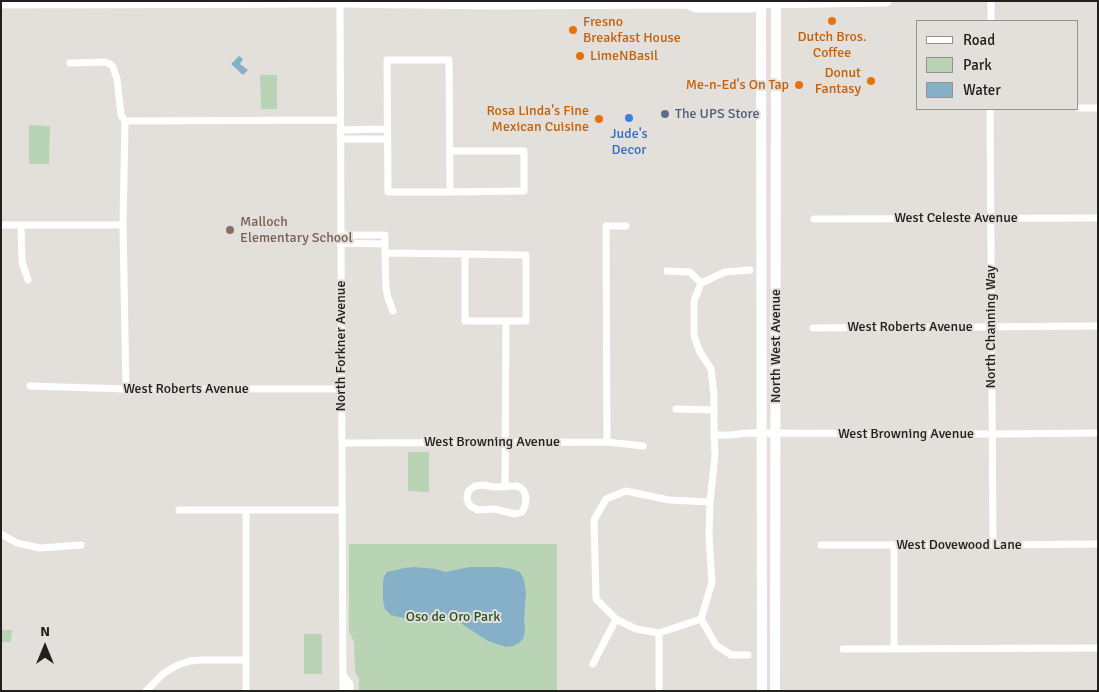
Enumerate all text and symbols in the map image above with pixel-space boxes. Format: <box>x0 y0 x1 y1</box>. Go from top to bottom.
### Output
place label: Fresno Breakfast House <box>583 14 681 46</box>
marker: Dutch Bros. Coffee <box>826 15 838 27</box>
legend <box>916 20 1079 110</box>
marker: Fresno Breakfast House <box>567 24 579 36</box>
place label: Dutch Bros. Coffee <box>797 29 867 62</box>
text: Road <box>963 31 995 49</box>
place label: LimeNBasil <box>590 48 658 64</box>
marker: LimeNBasil <box>574 50 586 62</box>
text: Park <box>963 56 992 74</box>
place label: Donut Fantasy <box>815 65 861 98</box>
marker: Donut Fantasy <box>865 75 877 87</box>
place label: Me-n-Ed's On Tap <box>686 77 789 93</box>
marker: Me-n-Ed's On Tap <box>793 79 805 91</box>
text: Water <box>963 81 1001 99</box>
place label: Rosa Linda's Fine Mexican Cuisine <box>486 103 589 136</box>
place label: The UPS Store <box>675 106 759 122</box>
marker: The UPS Store <box>659 108 671 120</box>
marker: Jude's Decor <box>623 112 635 124</box>
marker: Rosa Linda's Fine Mexican Cuisine <box>593 113 605 125</box>
place label: Jude's Decor <box>610 126 648 158</box>
street label: West Celeste Avenue <box>894 210 1018 226</box>
place label: Malloch Elementary School <box>240 214 353 246</box>
marker: Malloch Elementary School <box>224 224 236 236</box>
street label: North Channing Way <box>983 265 999 389</box>
street label: North Forkner Avenue <box>333 281 349 411</box>
street label: North West Avenue <box>768 289 784 403</box>
street label: West Roberts Avenue <box>847 319 973 335</box>
street label: West Roberts Avenue <box>123 381 249 397</box>
street label: West Browning Avenue <box>838 426 974 442</box>
street label: West Browning Avenue <box>424 434 560 450</box>
street label: West Dovewood Lane <box>896 537 1022 553</box>
park label: Oso de Oro Park <box>406 609 500 625</box>
north arrow <box>20 622 70 672</box>
text: N <box>40 623 50 640</box>

